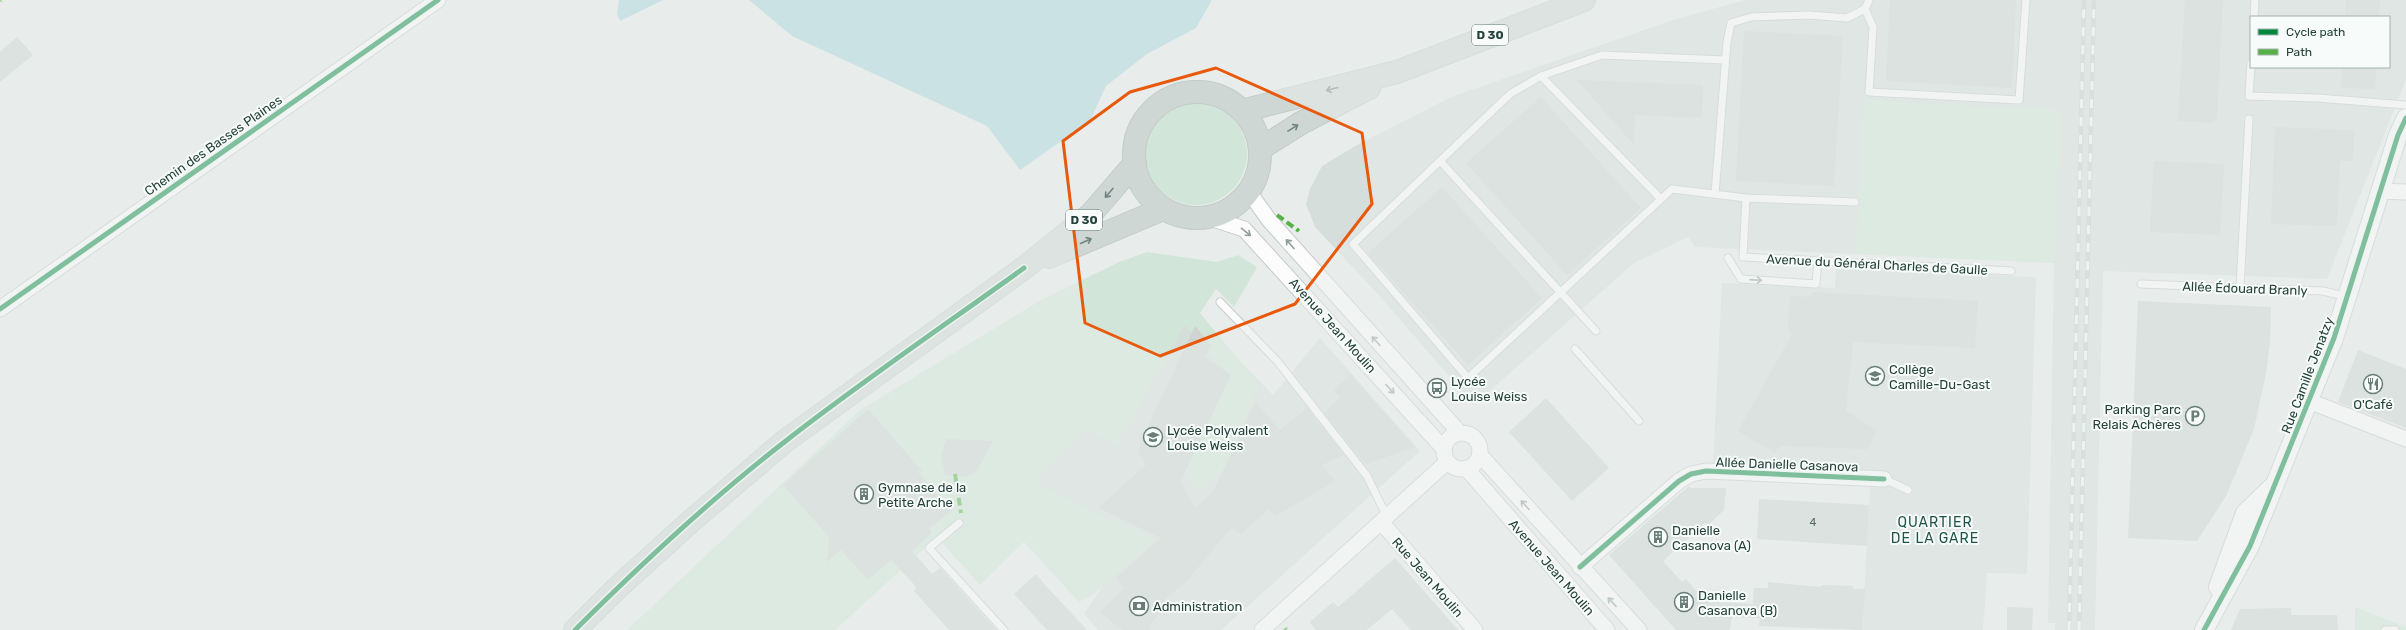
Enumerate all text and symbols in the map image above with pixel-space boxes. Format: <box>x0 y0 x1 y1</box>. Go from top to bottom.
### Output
legend <box>2250 16 2390 68</box>
road number: D 30 <box>1472 25 1508 45</box>
text: Cycle path <box>2286 25 2345 39</box>
text: Path <box>2286 45 2312 59</box>
one-way arrow <box>1326 86 1339 94</box>
street label: Chemin des Basses Plaines <box>142 92 285 199</box>
one-way arrow <box>1287 124 1299 132</box>
one-way arrow <box>1105 187 1114 198</box>
road number: D 30 <box>1066 210 1102 230</box>
one-way arrow <box>1241 227 1251 236</box>
one-way arrow <box>1079 237 1091 244</box>
one-way arrow <box>1286 238 1295 249</box>
street label: Avenue du Général Charles de Gaulle <box>1766 251 1988 278</box>
street label: Avenue Jean Moulin <box>1286 275 1379 376</box>
one-way arrow <box>1749 276 1762 283</box>
street label: Allée Édouard Branly <box>2182 279 2308 298</box>
street label: Rue Camille Jenatzy <box>2278 315 2337 436</box>
one-way arrow <box>1372 336 1381 346</box>
place label: Collège Camille-Du-Gast <box>1889 362 1990 392</box>
school or university icon: Collège Camille-Du-Gast <box>1864 365 1886 387</box>
restaurant icon: O'Café <box>2362 373 2384 395</box>
place label: Lycée Louise Weiss <box>1451 374 1528 404</box>
bus stop icon: Lycée Louise Weiss <box>1426 377 1448 399</box>
one-way arrow <box>1386 384 1395 394</box>
place label: O'Café <box>2353 397 2393 412</box>
place label: Parking Parc Relais Achères <box>2093 402 2181 432</box>
parking icon: Parking Parc Relais Achères <box>2184 405 2206 427</box>
place label: Lycée Polyvalent Louise Weiss <box>1167 423 1268 453</box>
school or university icon: Lycée Polyvalent Louise Weiss <box>1142 426 1164 448</box>
street label: Allée Danielle Casanova <box>1715 455 1859 474</box>
place label: Gymnase de la Petite Arche <box>878 480 966 510</box>
building icon: Gymnase de la Petite Arche <box>853 483 875 505</box>
one-way arrow <box>1520 500 1530 510</box>
district label: QUARTIER DE LA GARE <box>1891 514 1979 547</box>
street label: Avenue Jean Moulin <box>1506 516 1597 618</box>
house number: 4 <box>1810 516 1817 529</box>
place label: Danielle Casanova (A) <box>1672 523 1751 553</box>
building icon: Danielle Casanova (A) <box>1647 526 1669 548</box>
street label: Rue Jean Moulin <box>1389 535 1466 620</box>
place label: Danielle Casanova (B) <box>1698 588 1777 618</box>
building icon: Danielle Casanova (B) <box>1673 591 1695 613</box>
bank icon: Administration <box>1128 595 1150 617</box>
one-way arrow <box>1608 596 1617 607</box>
place label: Administration <box>1153 599 1242 614</box>

